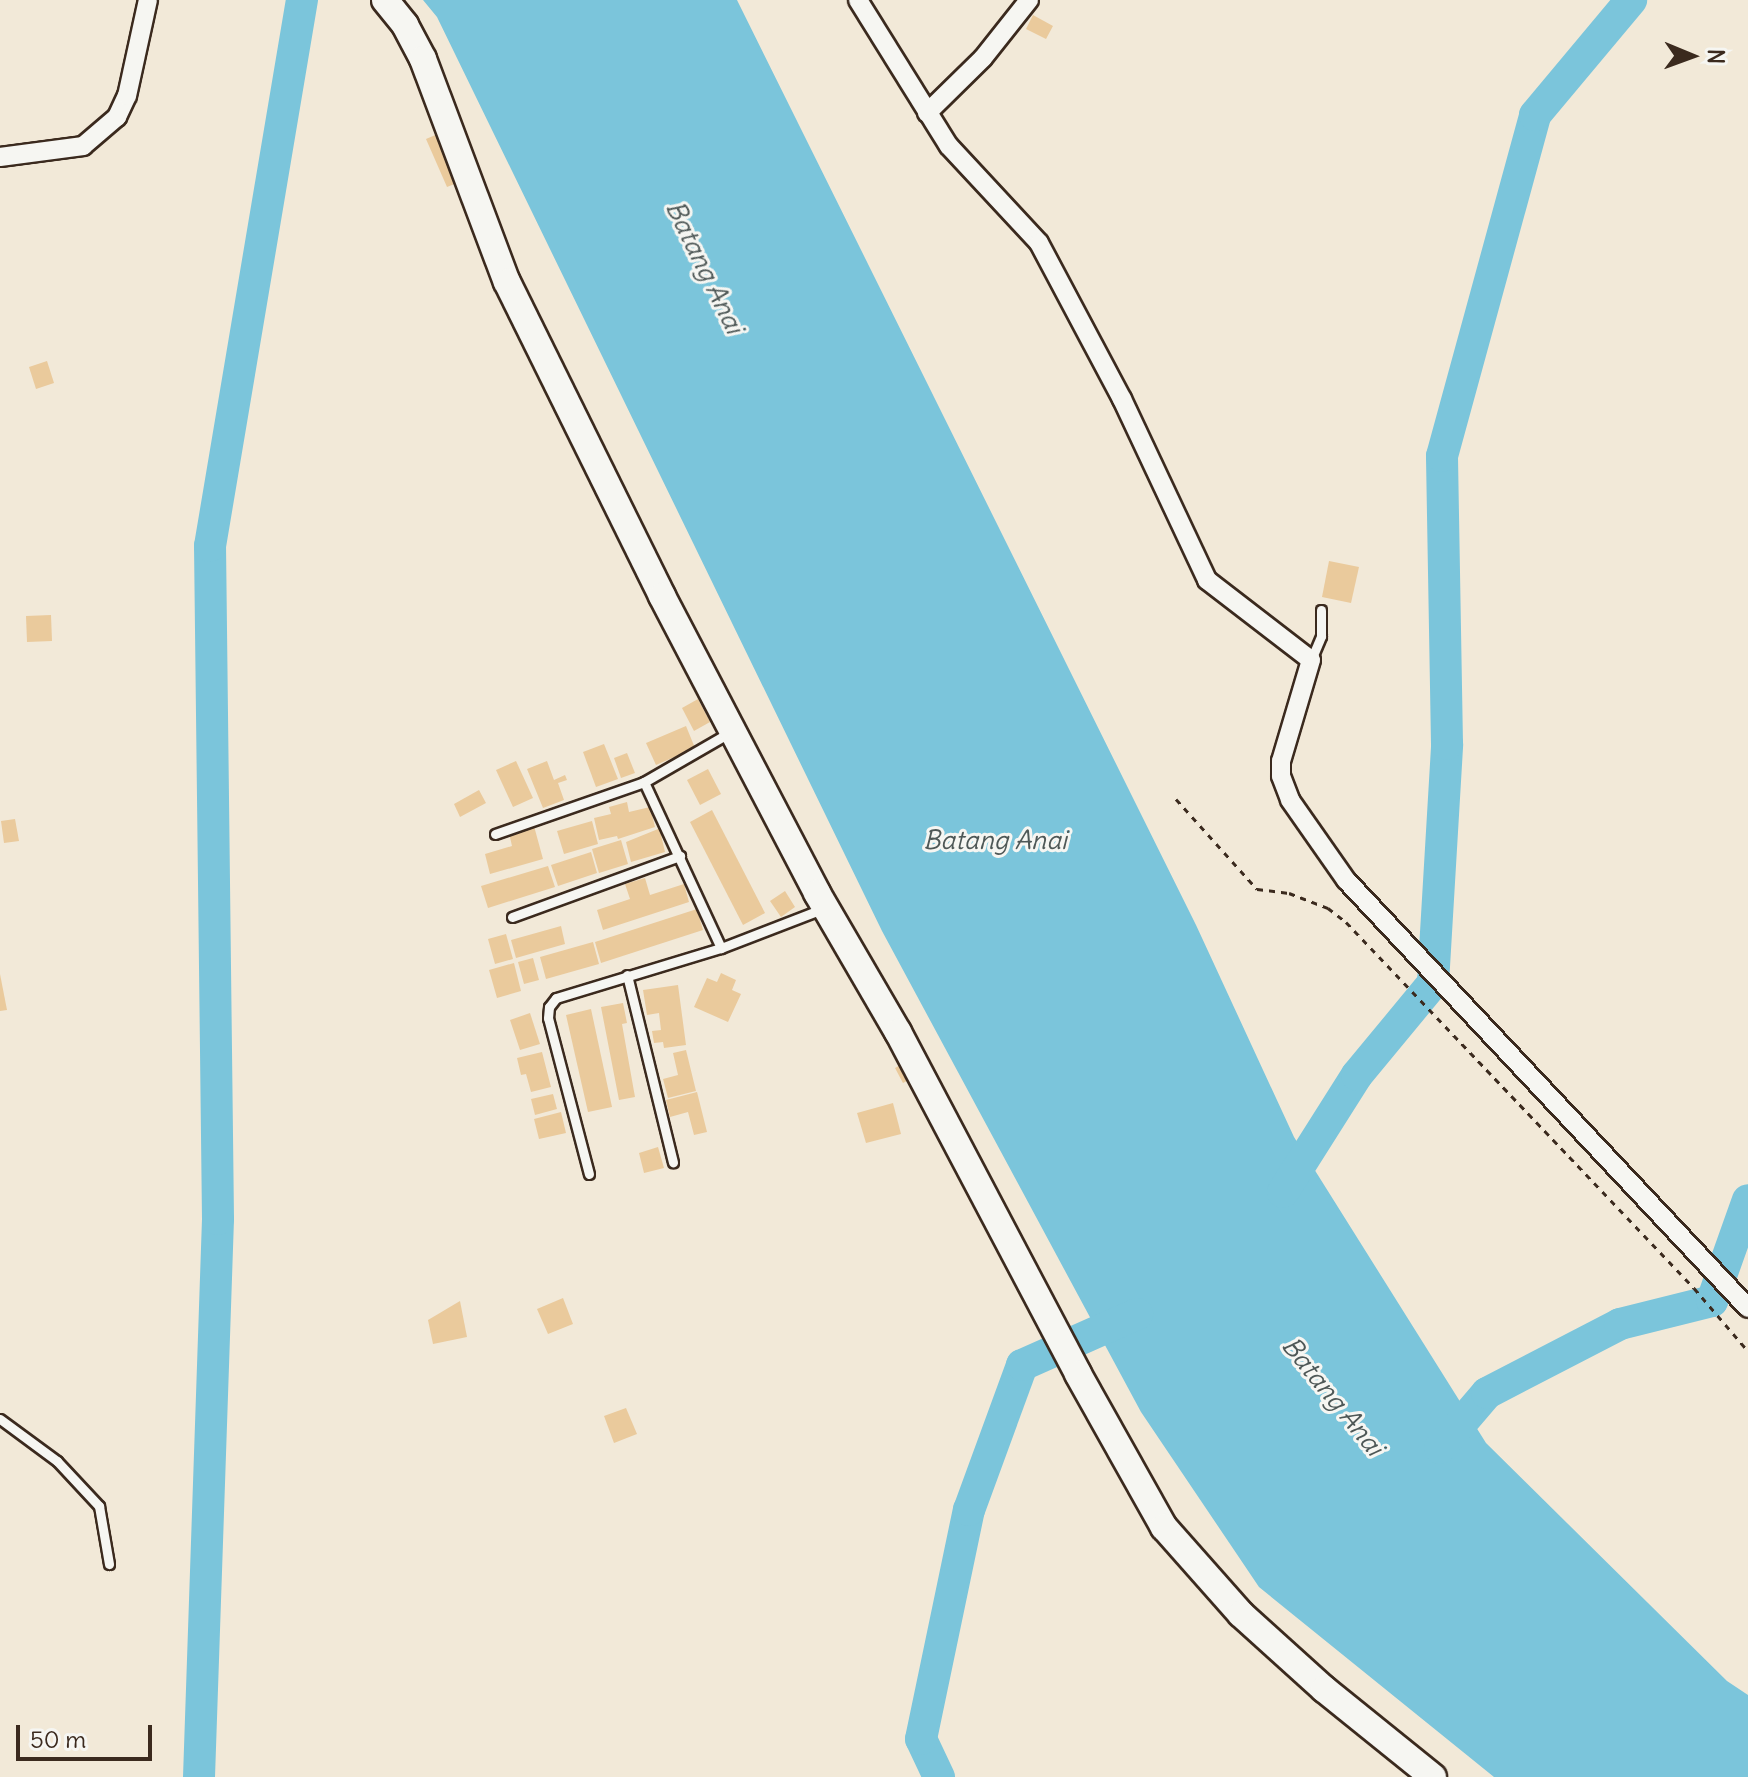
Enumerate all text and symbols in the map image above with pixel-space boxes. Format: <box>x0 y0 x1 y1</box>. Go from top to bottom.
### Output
north arrow <box>1652 16 1732 96</box>
text: N <box>1702 49 1730 64</box>
water label: Batang Anai <box>659 196 751 338</box>
water label: Batang Anai <box>923 824 1067 856</box>
water label: Batang Anai <box>1276 1330 1390 1462</box>
scale bar <box>20 1709 156 1759</box>
text: 50 m <box>30 1724 86 1754</box>

